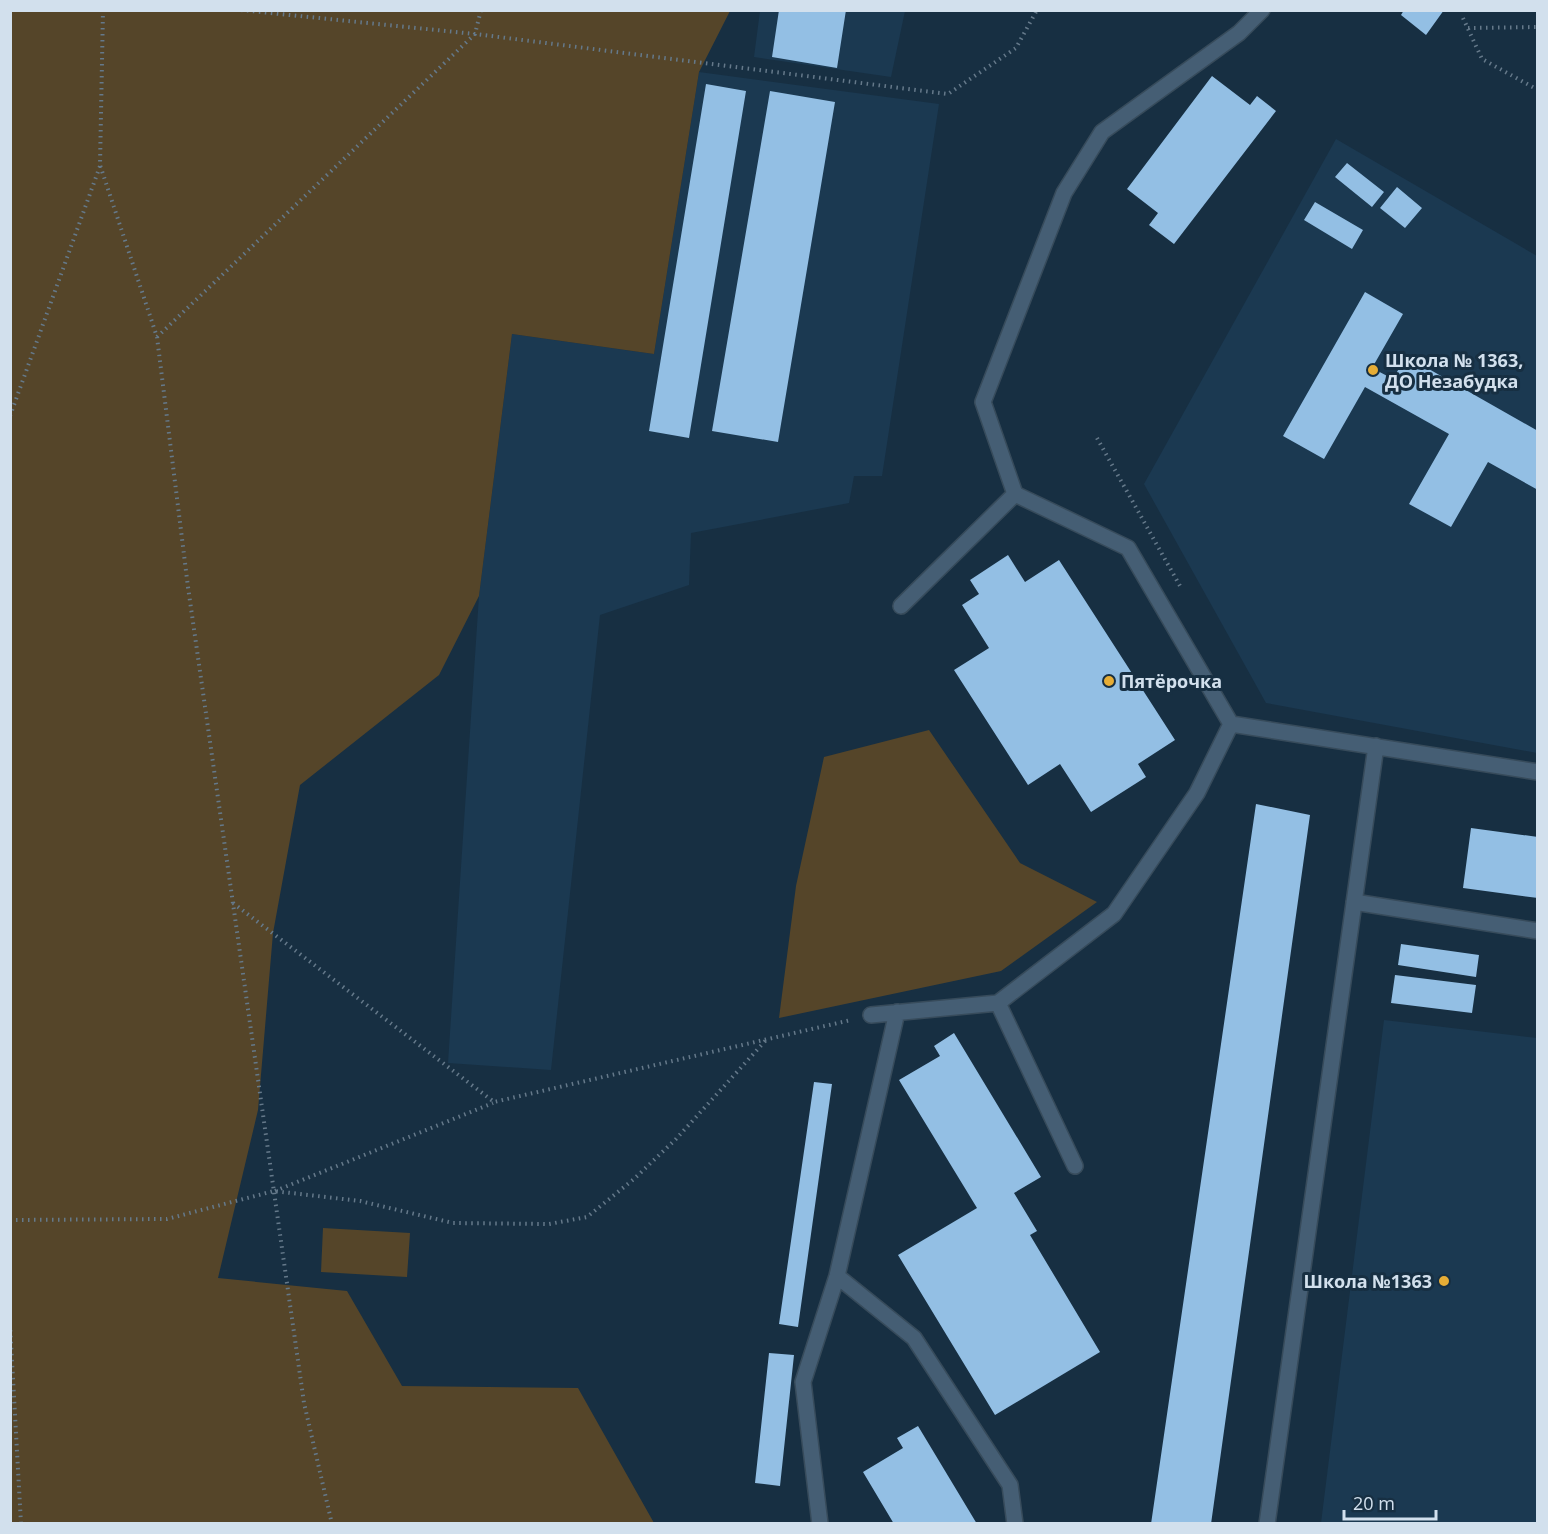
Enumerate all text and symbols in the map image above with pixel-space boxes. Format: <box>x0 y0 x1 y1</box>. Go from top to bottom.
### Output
place label: Школа № 1363, ДО Незабудка <box>1385 348 1523 393</box>
marker: Школа № 1363, ДО Незабудка <box>1366 363 1380 377</box>
place label: Пятёрочка <box>1121 669 1222 693</box>
marker: Пятёрочка <box>1102 674 1116 688</box>
place label: Школа №1363 <box>1303 1269 1432 1293</box>
marker: Школа №1363 <box>1437 1274 1451 1288</box>
scale bar <box>1344 1483 1436 1521</box>
text: 20 m <box>1353 1491 1395 1515</box>

